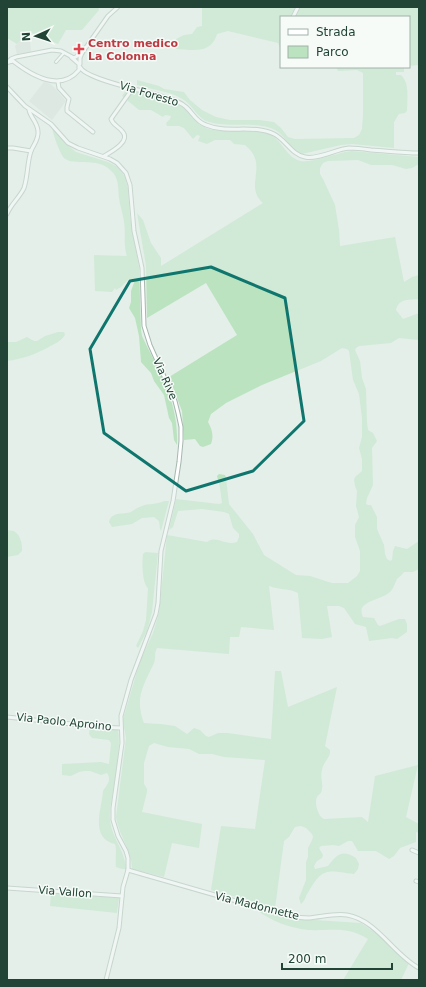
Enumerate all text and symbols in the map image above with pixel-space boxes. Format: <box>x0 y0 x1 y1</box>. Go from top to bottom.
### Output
north arrow <box>16 16 56 56</box>
legend <box>280 16 410 68</box>
text: Strada <box>316 25 356 39</box>
text: N <box>20 32 33 41</box>
place label: Centro medico La Colonna <box>88 37 179 63</box>
marker: Centro medico La Colonna <box>73 43 85 55</box>
text: Parco <box>316 45 349 59</box>
street label: Via Foresto <box>118 79 180 109</box>
street label: Via Rive <box>150 356 180 402</box>
street label: Via Paolo Aproino <box>16 711 113 733</box>
street label: Via Vallon <box>38 884 92 900</box>
street label: Via Madonnette <box>213 889 301 923</box>
scale bar <box>282 945 392 971</box>
text: 200 m <box>288 952 326 966</box>

